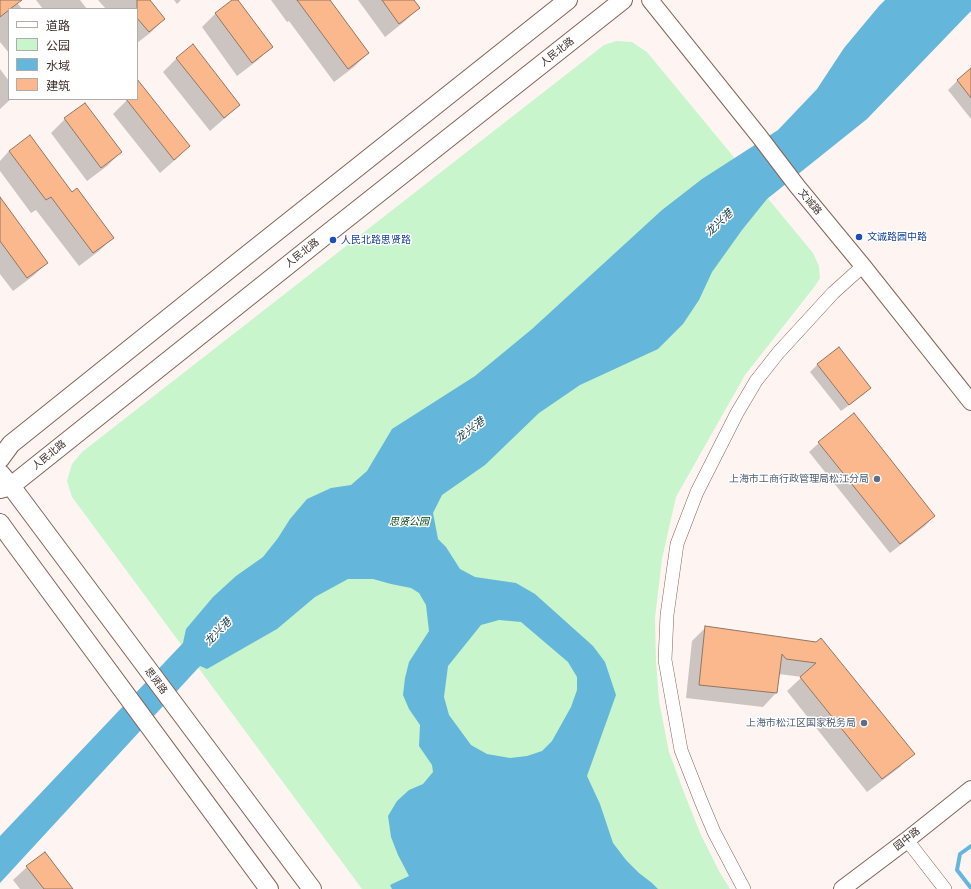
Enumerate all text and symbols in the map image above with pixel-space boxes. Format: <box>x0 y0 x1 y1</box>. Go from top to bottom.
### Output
legend <box>8 8 138 100</box>
text: 道路 <box>46 19 70 33</box>
street label: 人民北路 <box>538 35 576 69</box>
text: 公园 <box>46 39 70 53</box>
text: 水域 <box>46 59 70 73</box>
text: 建筑 <box>46 79 70 93</box>
street label: 文诚路 <box>796 187 824 217</box>
water label: 龙兴港 <box>702 207 736 239</box>
place label: 文诚路园中路 <box>867 231 927 243</box>
marker: 文诚路园中路 <box>854 232 864 242</box>
place label: 人民北路思贤路 <box>341 234 411 246</box>
marker: 人民北路思贤路 <box>328 235 338 245</box>
street label: 人民北路 <box>283 236 321 270</box>
water label: 龙兴港 <box>453 415 487 445</box>
street label: 人民北路 <box>30 438 68 472</box>
place label: 上海市工商行政管理局松江分局 <box>729 473 869 485</box>
marker: 上海市工商行政管理局松江分局 <box>872 474 882 484</box>
park label: 思贤公园 <box>389 516 429 528</box>
water label: 龙兴港 <box>202 616 234 648</box>
street label: 思贤路 <box>142 665 170 697</box>
place label: 上海市松江区国家税务局 <box>746 717 856 729</box>
marker: 上海市松江区国家税务局 <box>859 718 869 728</box>
street label: 园中路 <box>891 825 923 853</box>

